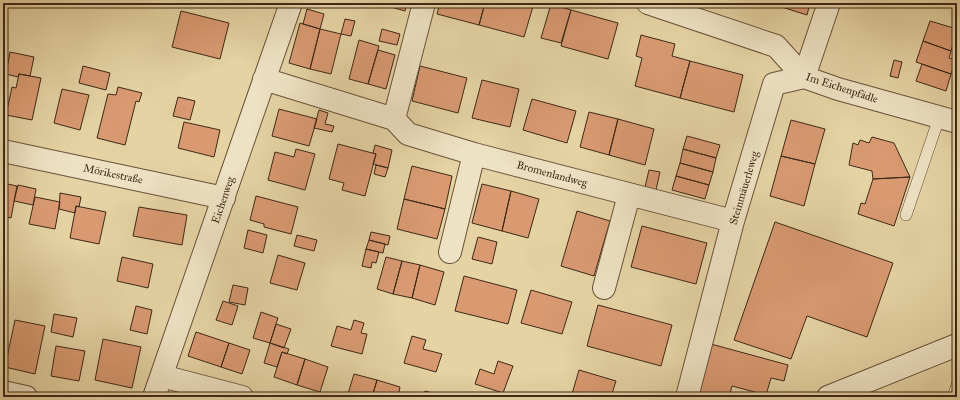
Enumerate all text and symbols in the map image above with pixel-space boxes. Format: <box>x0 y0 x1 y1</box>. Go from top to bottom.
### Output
street label: Im Eichenpfädle <box>804 70 880 106</box>
street label: Steinmäuerleweg <box>727 149 762 226</box>
street label: Bromenlandweg <box>515 158 590 190</box>
street label: Mörikestraße <box>82 161 144 187</box>
street label: Eichenweg <box>209 174 237 225</box>

